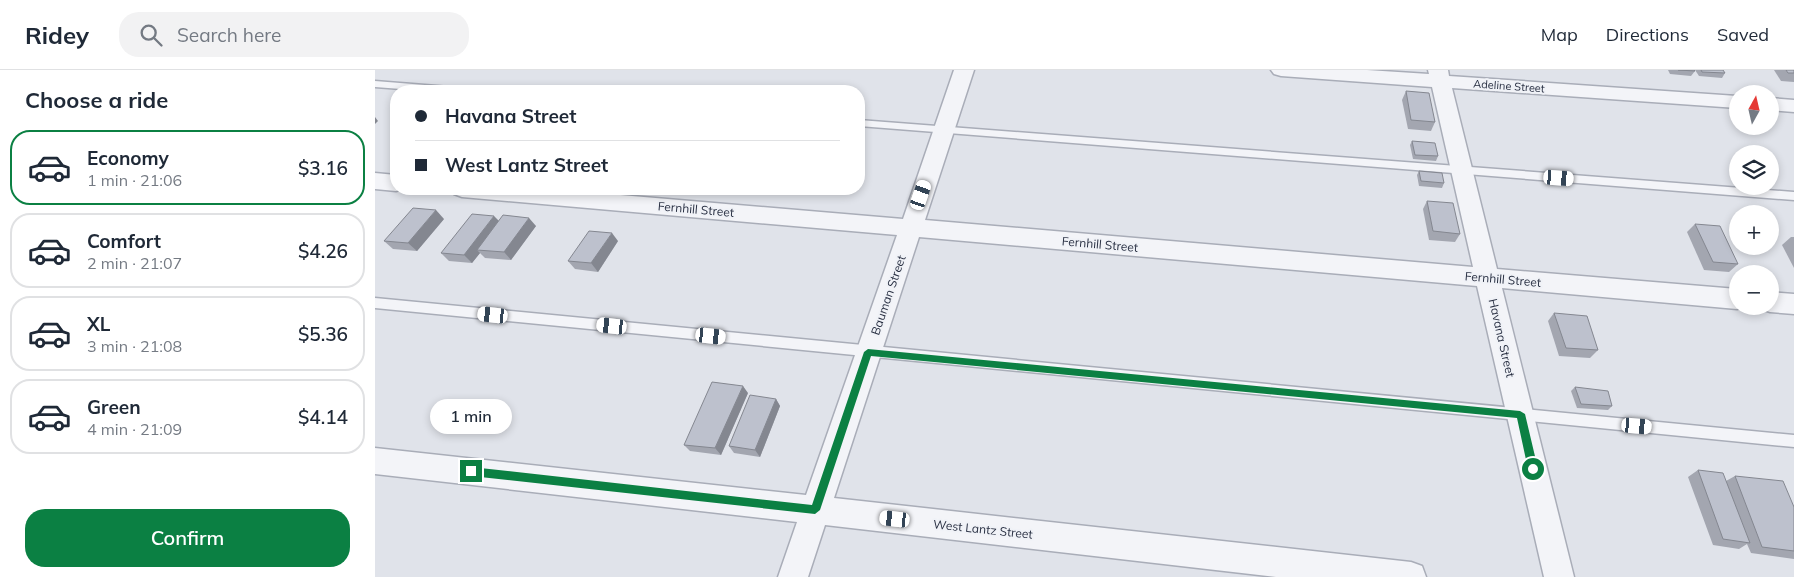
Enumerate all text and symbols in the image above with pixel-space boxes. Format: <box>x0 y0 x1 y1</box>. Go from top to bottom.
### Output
search box <box>119 12 469 57</box>
text: Ridey <box>25 20 89 50</box>
icon: search <box>137 21 165 49</box>
text: Search here <box>177 23 281 47</box>
text: Map <box>1541 23 1578 46</box>
text: Directions <box>1606 23 1689 46</box>
text: Saved <box>1717 23 1769 46</box>
street label: Adeline Street <box>1473 77 1545 95</box>
north arrow <box>1729 85 1779 135</box>
map controls <box>1729 85 1779 315</box>
text: Choose a ride <box>25 86 168 114</box>
text: Havana Street <box>445 104 576 128</box>
icon: car <box>27 145 72 190</box>
button: layers <box>1729 145 1779 195</box>
text: Economy <box>87 146 169 170</box>
text: West Lantz Street <box>445 153 608 177</box>
text: $3.16 <box>298 156 348 180</box>
car <box>1543 169 1574 187</box>
text: 1 min · 21:06 <box>87 170 182 190</box>
car <box>909 178 932 212</box>
street label: Fernhill Street <box>657 198 735 220</box>
button: + <box>1729 205 1779 255</box>
icon: car <box>27 228 72 273</box>
text: Comfort <box>87 229 161 253</box>
street label: Fernhill Street <box>1061 233 1139 255</box>
text: $4.26 <box>298 239 348 263</box>
text: 2 min · 21:07 <box>87 253 182 273</box>
street label: Bauman Street <box>867 253 909 337</box>
button: − <box>1729 265 1779 315</box>
street label: Fernhill Street <box>1464 268 1542 290</box>
street label: Havana Street <box>1486 297 1518 379</box>
car <box>477 306 508 324</box>
icon: car <box>27 311 72 356</box>
text: XL <box>87 312 110 336</box>
car <box>596 317 627 335</box>
text: $5.36 <box>298 322 348 346</box>
car <box>695 327 726 345</box>
text: 3 min · 21:08 <box>87 336 182 356</box>
icon: car <box>27 394 72 439</box>
text: Green <box>87 395 141 419</box>
callout: 1 min <box>430 398 512 434</box>
text: $4.14 <box>298 405 348 429</box>
text: 1 min <box>450 406 492 426</box>
car <box>1621 417 1652 435</box>
text: 4 min · 21:09 <box>87 419 182 439</box>
route start <box>1522 458 1544 480</box>
route end <box>460 460 482 482</box>
button: Confirm <box>25 509 350 567</box>
car <box>879 510 910 528</box>
street label: West Lantz Street <box>933 516 1033 542</box>

